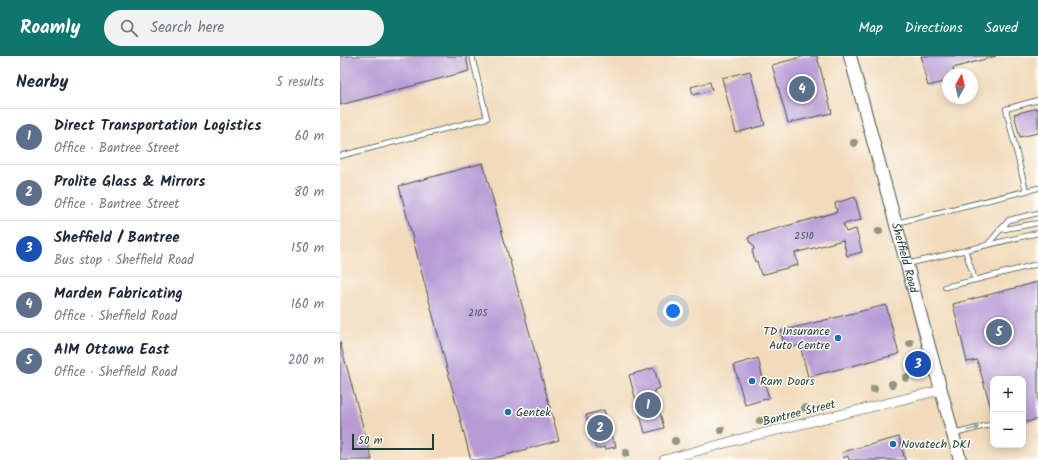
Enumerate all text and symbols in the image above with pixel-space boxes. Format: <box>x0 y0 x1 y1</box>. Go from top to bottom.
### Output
search box <box>104 10 384 46</box>
text: Roamly <box>20 13 80 43</box>
text: Search here <box>150 16 224 40</box>
icon: search <box>118 17 140 39</box>
text: Map <box>858 17 883 39</box>
text: Directions <box>905 17 963 39</box>
text: Saved <box>985 17 1018 39</box>
north arrow <box>942 68 978 104</box>
text: Nearby <box>16 69 68 96</box>
text: 5 results <box>276 72 324 93</box>
pin: 4 <box>789 74 815 104</box>
text: Direct Transportation Logistics <box>54 114 262 138</box>
text: 1 <box>27 126 31 147</box>
text: 60 m <box>295 126 324 147</box>
text: Office · Bantree Street <box>54 138 179 159</box>
text: Prolite Glass & Mirrors <box>54 170 206 194</box>
text: 2 <box>25 182 33 203</box>
text: 80 m <box>294 182 324 203</box>
text: Office · Bantree Street <box>54 194 179 215</box>
street label: Sheffield Road <box>886 220 924 296</box>
text: Sheffield / Bantree <box>54 226 180 250</box>
house number: 2510 <box>794 228 814 244</box>
text: 3 <box>25 238 33 259</box>
text: 150 m <box>291 238 324 259</box>
text: Bus stop · Sheffield Road <box>54 250 194 271</box>
text: Marden Fabricating <box>54 282 183 306</box>
text: 4 <box>25 294 33 315</box>
text: 160 m <box>291 294 324 315</box>
your location <box>663 301 683 321</box>
house number: 2105 <box>468 305 488 321</box>
text: Office · Sheffield Road <box>54 306 177 327</box>
pin: 5 <box>986 317 1012 347</box>
place label: TD Insurance Auto Centre <box>763 322 831 355</box>
marker: TD Insurance Auto Centre <box>833 333 843 343</box>
text: AIM Ottawa East <box>54 338 169 362</box>
pin: 3 <box>905 349 931 379</box>
text: 5 <box>26 350 32 371</box>
text: 200 m <box>288 350 324 371</box>
text: Office · Sheffield Road <box>54 362 177 383</box>
place label: Ram Doors <box>760 372 815 391</box>
marker: Ram Doors <box>747 376 757 386</box>
map controls <box>990 376 1026 448</box>
button: + <box>990 376 1026 412</box>
pin: 1 <box>635 390 661 420</box>
street label: Bantree Street <box>761 395 838 431</box>
place label: Gentek <box>516 403 551 422</box>
marker: Gentek <box>503 407 513 417</box>
button: − <box>990 412 1026 448</box>
pin: 2 <box>587 413 613 443</box>
one-way arrow <box>966 425 979 432</box>
scale bar <box>352 432 434 451</box>
text: 50 m <box>358 432 383 450</box>
place label: Novatech DKI <box>901 435 971 454</box>
marker: Novatech DKI <box>888 439 898 449</box>

